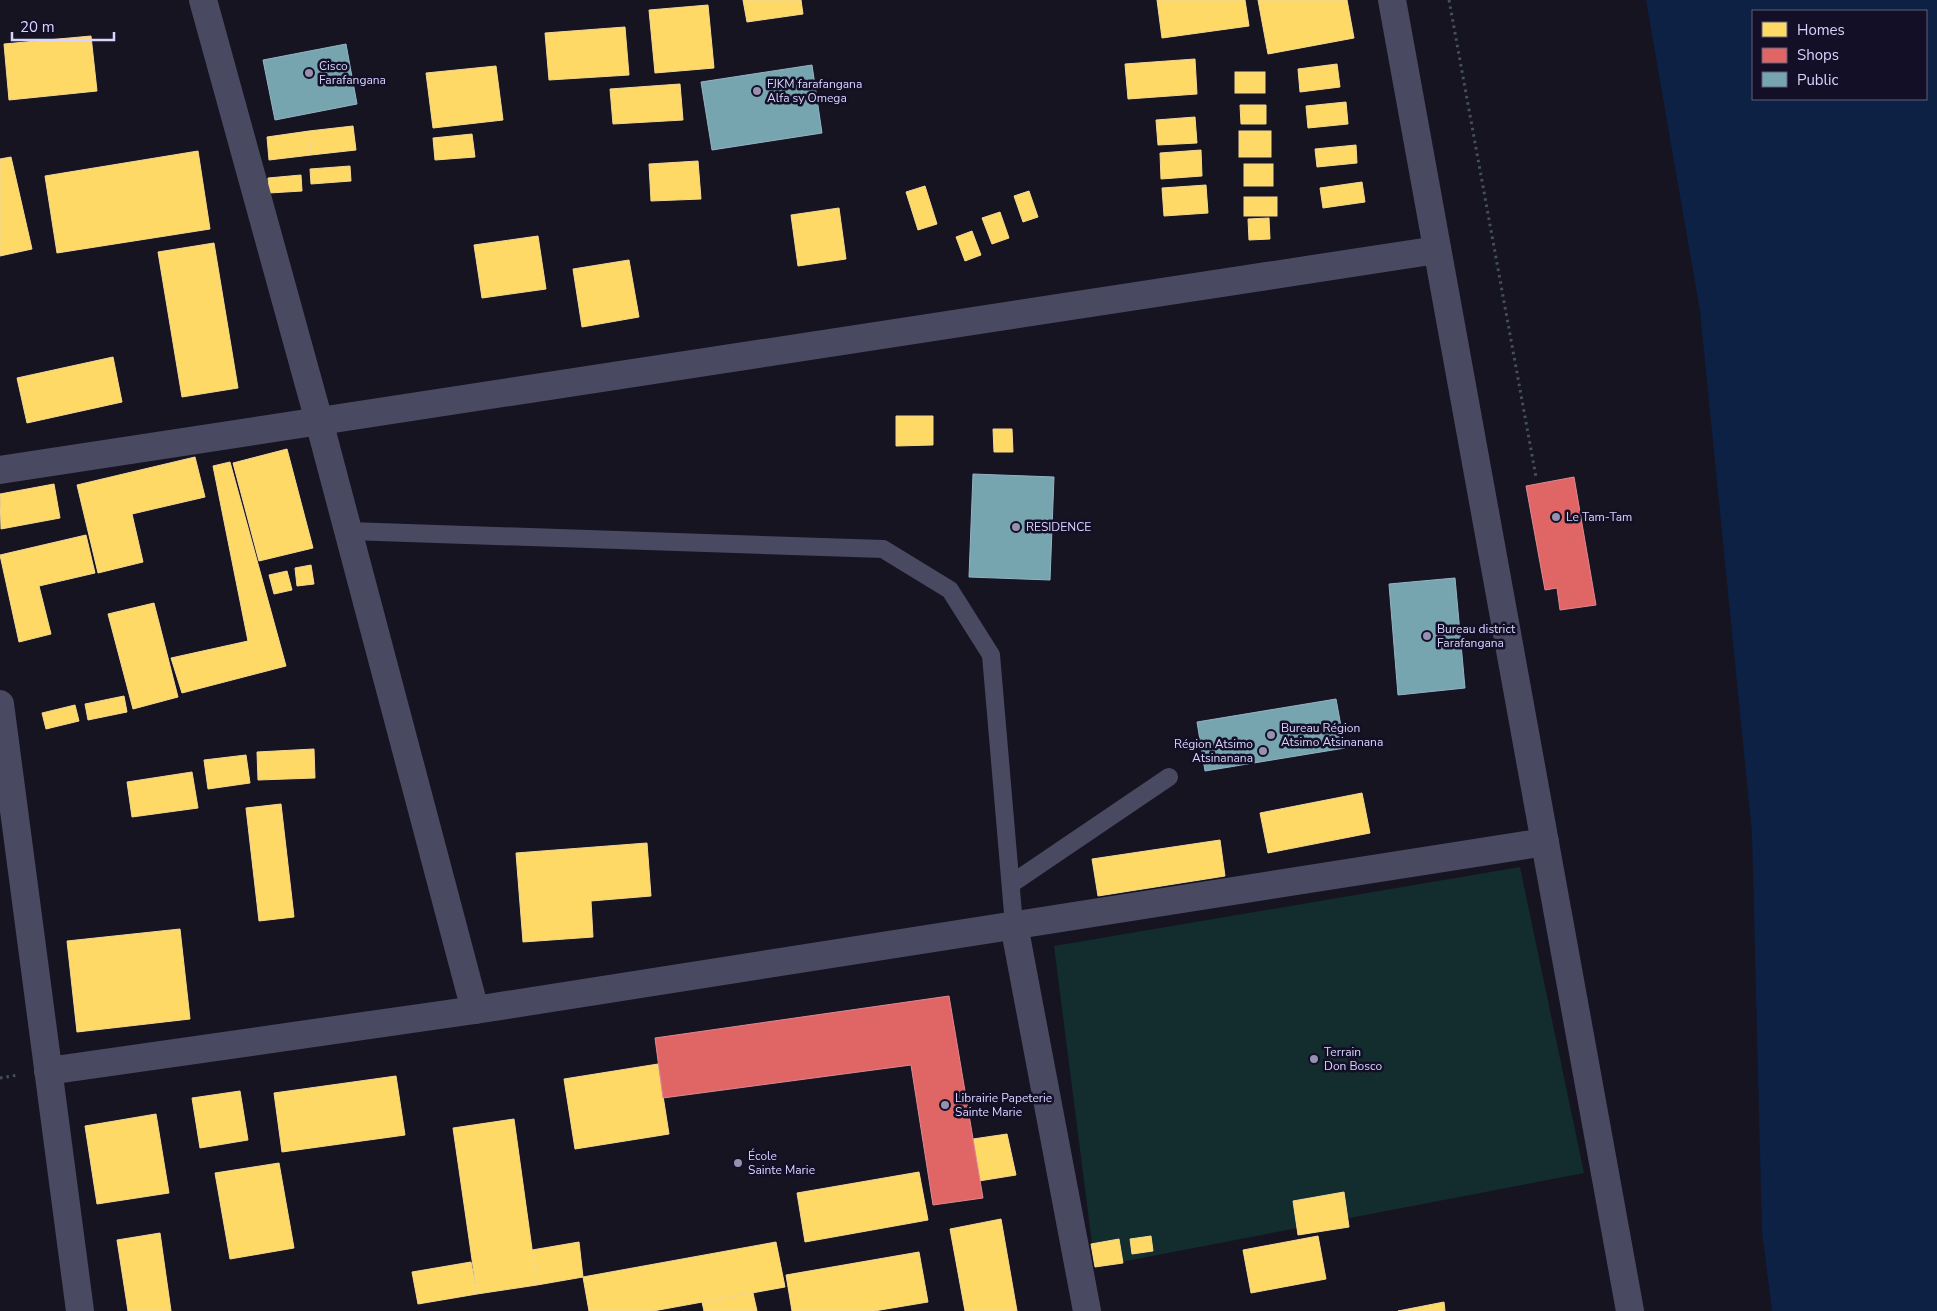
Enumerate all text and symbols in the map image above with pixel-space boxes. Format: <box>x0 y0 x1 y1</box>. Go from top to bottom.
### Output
scale bar <box>12 10 115 42</box>
legend <box>1752 10 1927 100</box>
text: 20 m <box>20 17 55 37</box>
text: Homes <box>1797 20 1845 40</box>
text: Shops <box>1797 45 1839 65</box>
place label: Cisco Farafangana <box>319 58 386 88</box>
marker: Cisco Farafangana <box>303 67 315 79</box>
text: Public <box>1797 70 1838 90</box>
place label: FJKM farafangana Alfa sy Omega <box>767 76 862 106</box>
marker: FJKM farafangana Alfa sy Omega <box>751 85 763 97</box>
place label: Le Tam-Tam <box>1566 509 1632 525</box>
marker: Le Tam-Tam <box>1550 511 1562 523</box>
place label: RESIDENCE <box>1026 519 1091 535</box>
marker: RESIDENCE <box>1010 521 1022 533</box>
place label: Bureau district Farafangana <box>1437 621 1516 651</box>
marker: Bureau district Farafangana <box>1421 630 1433 642</box>
place label: Bureau Région Atsimo Atsinanana <box>1281 720 1383 750</box>
marker: Bureau Région Atsimo Atsinanana <box>1265 729 1277 741</box>
place label: Région Atsimo Atsinanana <box>1174 736 1253 766</box>
marker: Région Atsimo Atsinanana <box>1257 745 1269 757</box>
place label: Terrain Don Bosco <box>1324 1044 1382 1074</box>
marker: Terrain Don Bosco <box>1308 1053 1320 1065</box>
place label: Librairie Papeterie Sainte Marie <box>955 1090 1052 1120</box>
marker: Librairie Papeterie Sainte Marie <box>939 1099 951 1111</box>
place label: École Sainte Marie <box>748 1148 815 1178</box>
marker: École Sainte Marie <box>732 1157 744 1169</box>

